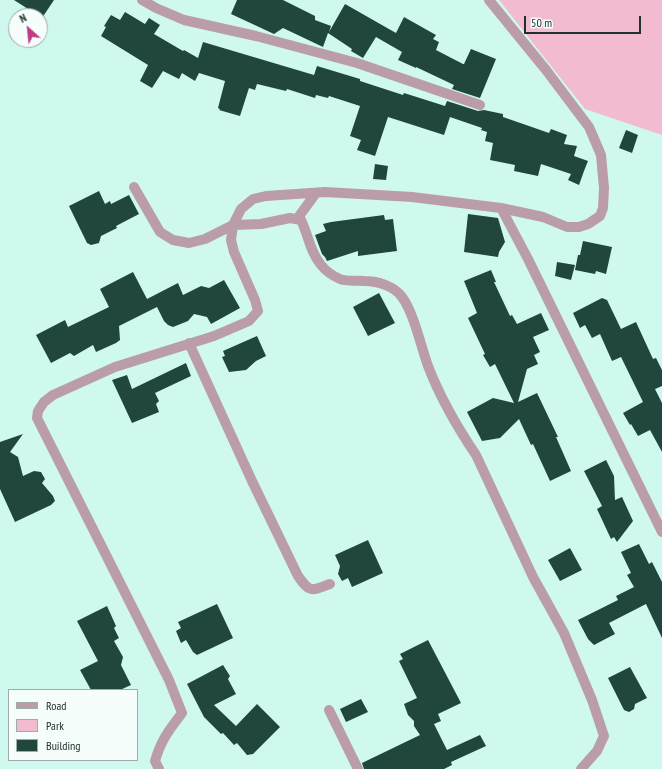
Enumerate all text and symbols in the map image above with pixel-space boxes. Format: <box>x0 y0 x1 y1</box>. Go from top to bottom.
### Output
north arrow <box>8 8 48 48</box>
scale bar <box>526 8 643 34</box>
text: N <box>17 11 29 26</box>
text: 50 m <box>531 15 552 30</box>
legend <box>8 689 138 761</box>
text: Road <box>46 698 66 713</box>
text: Park <box>46 718 64 733</box>
text: Building <box>46 738 81 753</box>

